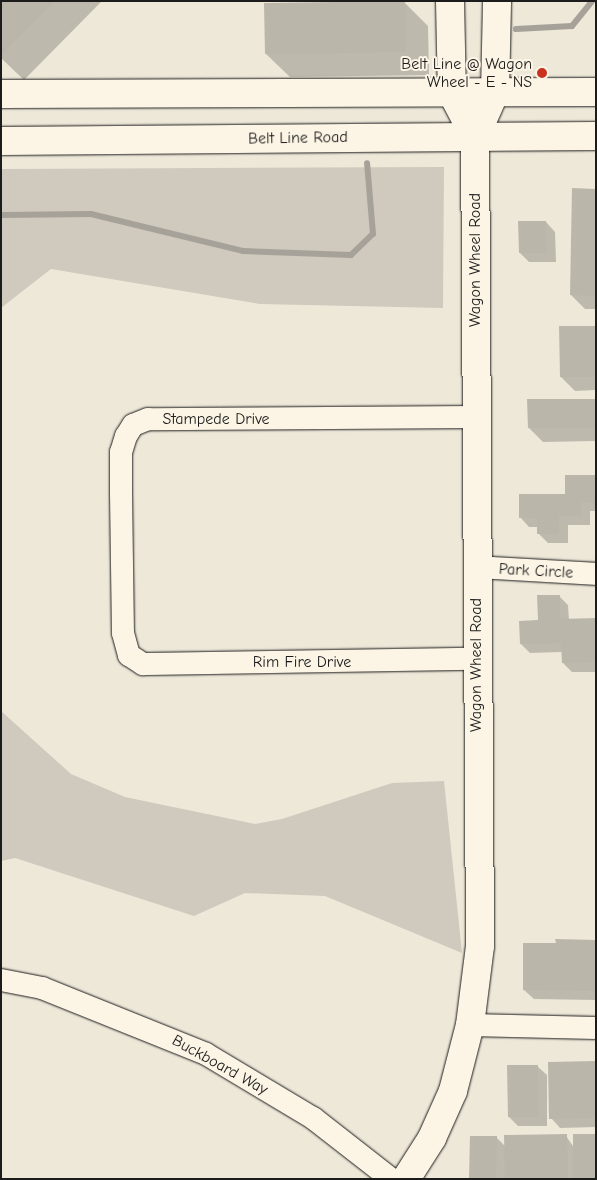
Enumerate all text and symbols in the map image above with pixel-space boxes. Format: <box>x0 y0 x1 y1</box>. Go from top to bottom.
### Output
place label: Belt Line @ Wagon Wheel - E - NS <box>401 54 532 92</box>
marker: Belt Line @ Wagon Wheel - E - NS <box>536 67 548 79</box>
street label: Belt Line Road <box>248 128 348 148</box>
street label: Wagon Wheel Road <box>465 193 485 327</box>
street label: Stampede Drive <box>162 409 270 429</box>
street label: Park Circle <box>498 559 574 583</box>
street label: Wagon Wheel Road <box>466 598 486 732</box>
street label: Rim Fire Drive <box>253 652 351 672</box>
street label: Buckboard Way <box>169 1031 271 1099</box>

